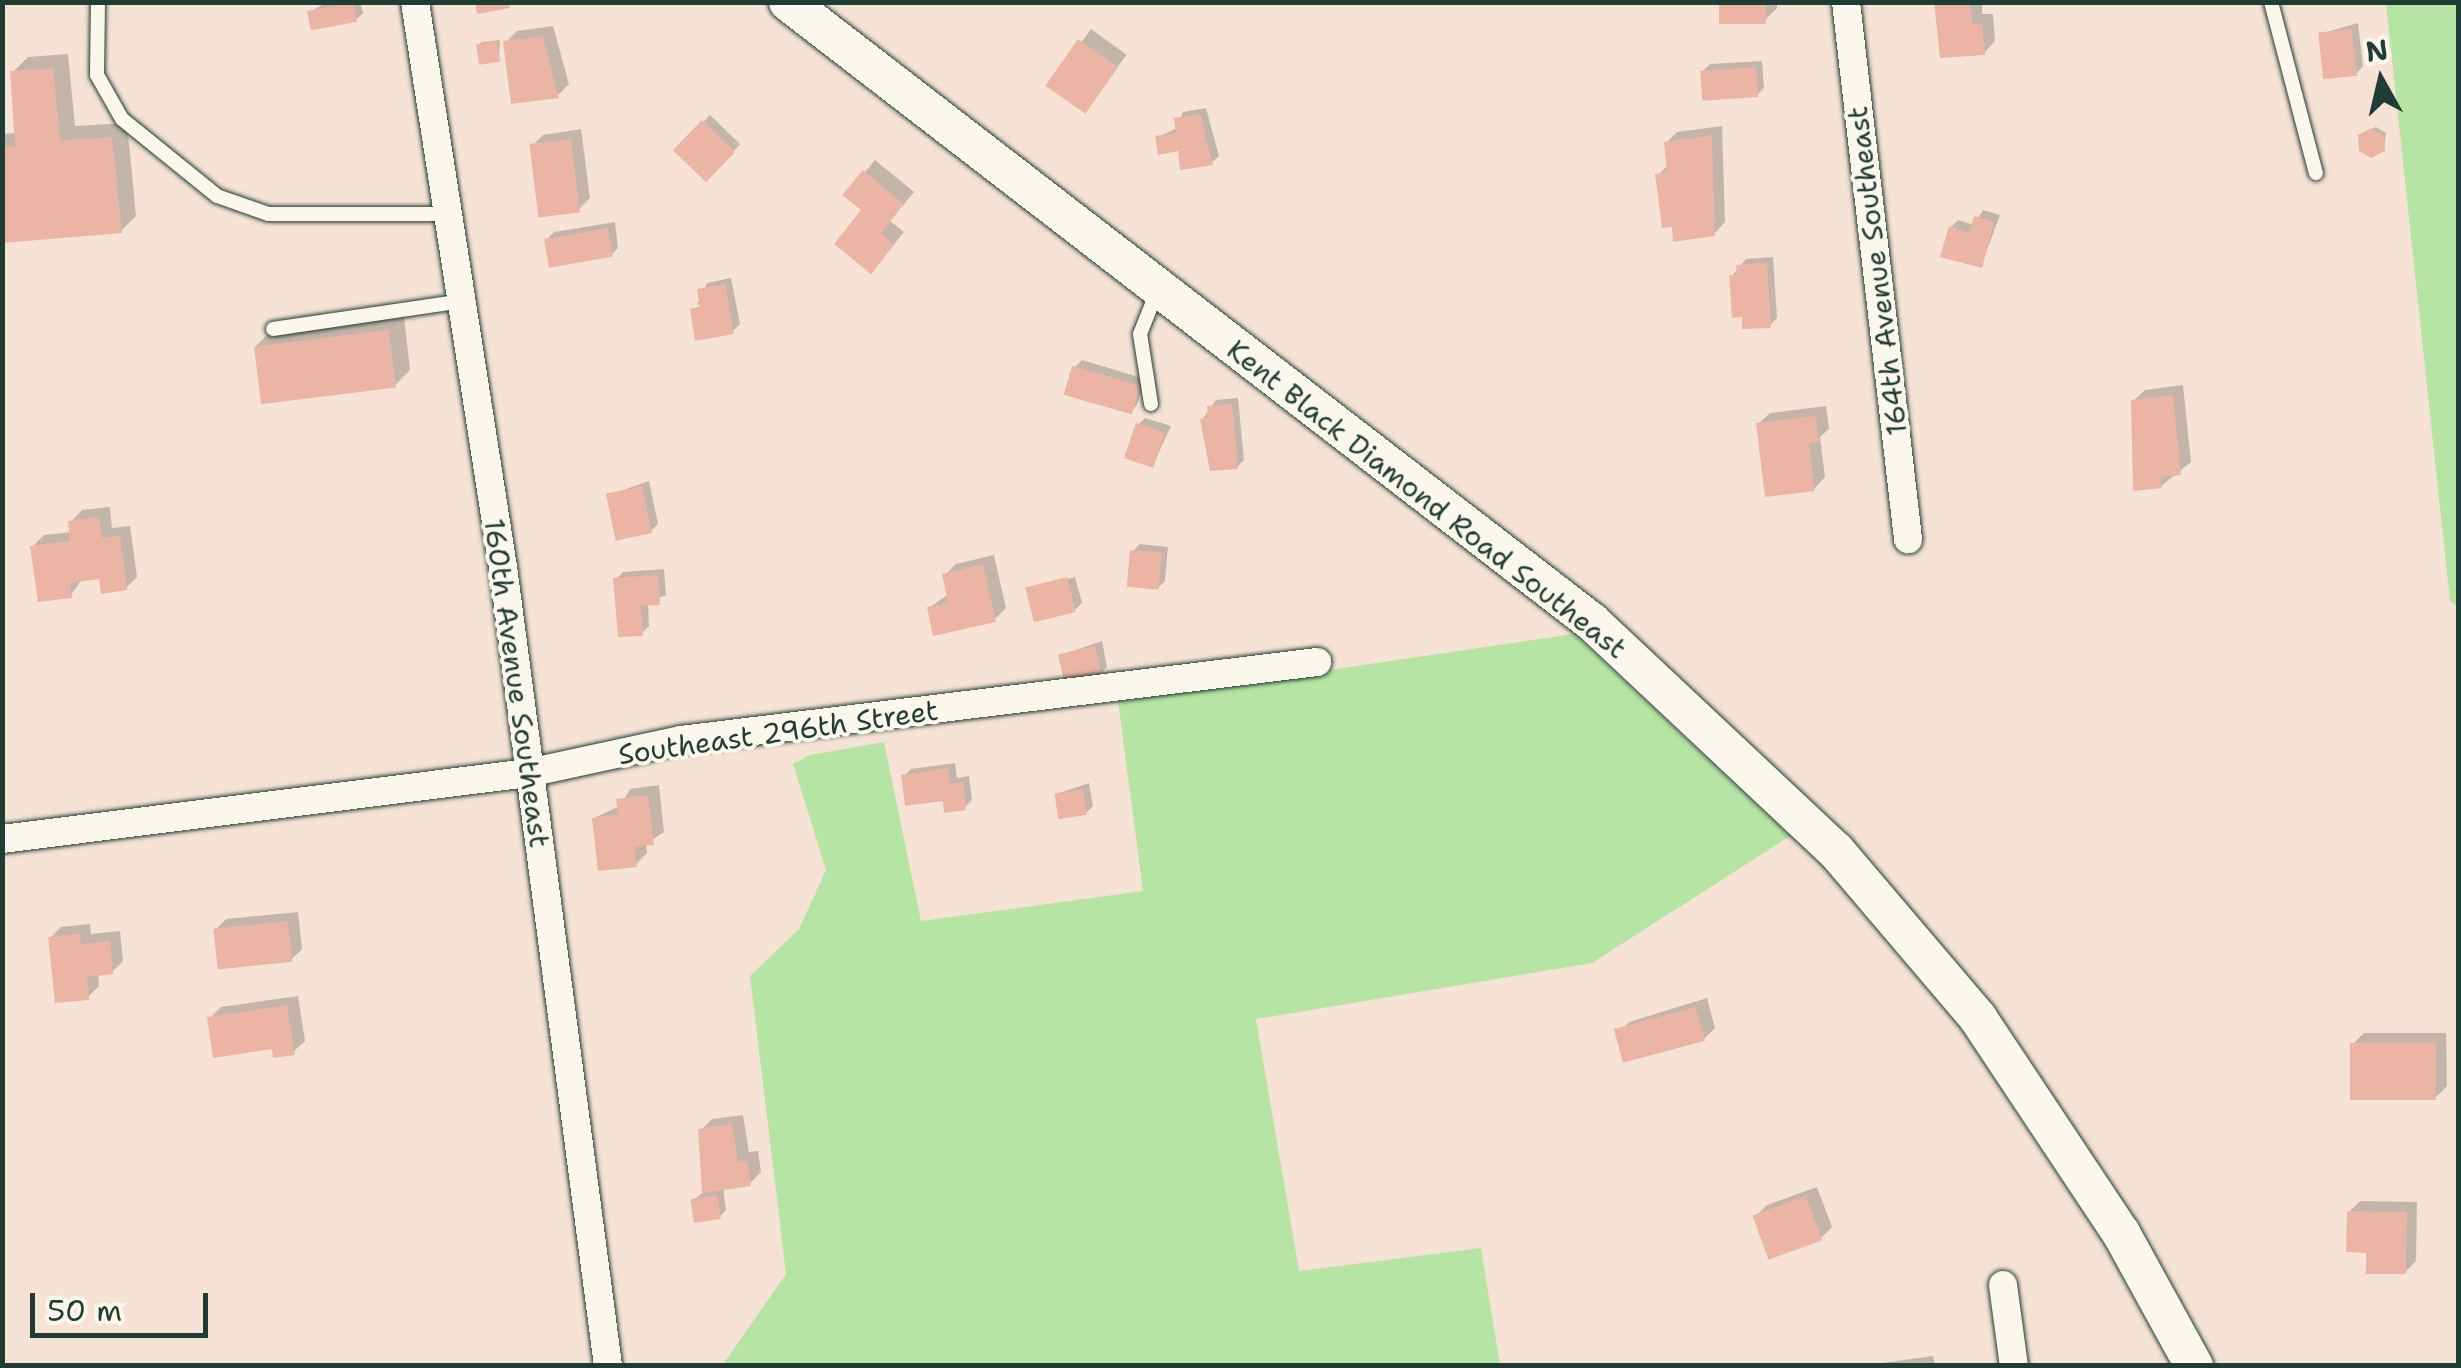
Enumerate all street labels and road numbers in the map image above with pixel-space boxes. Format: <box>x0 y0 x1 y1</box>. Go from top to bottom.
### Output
street label: 164th Avenue Southeast <box>1840 104 1914 438</box>
street label: Kent Black Diamond Road Southeast <box>1221 333 1633 665</box>
street label: 160th Avenue Southeast <box>477 516 557 850</box>
street label: Southeast 296th Street <box>616 693 940 771</box>

